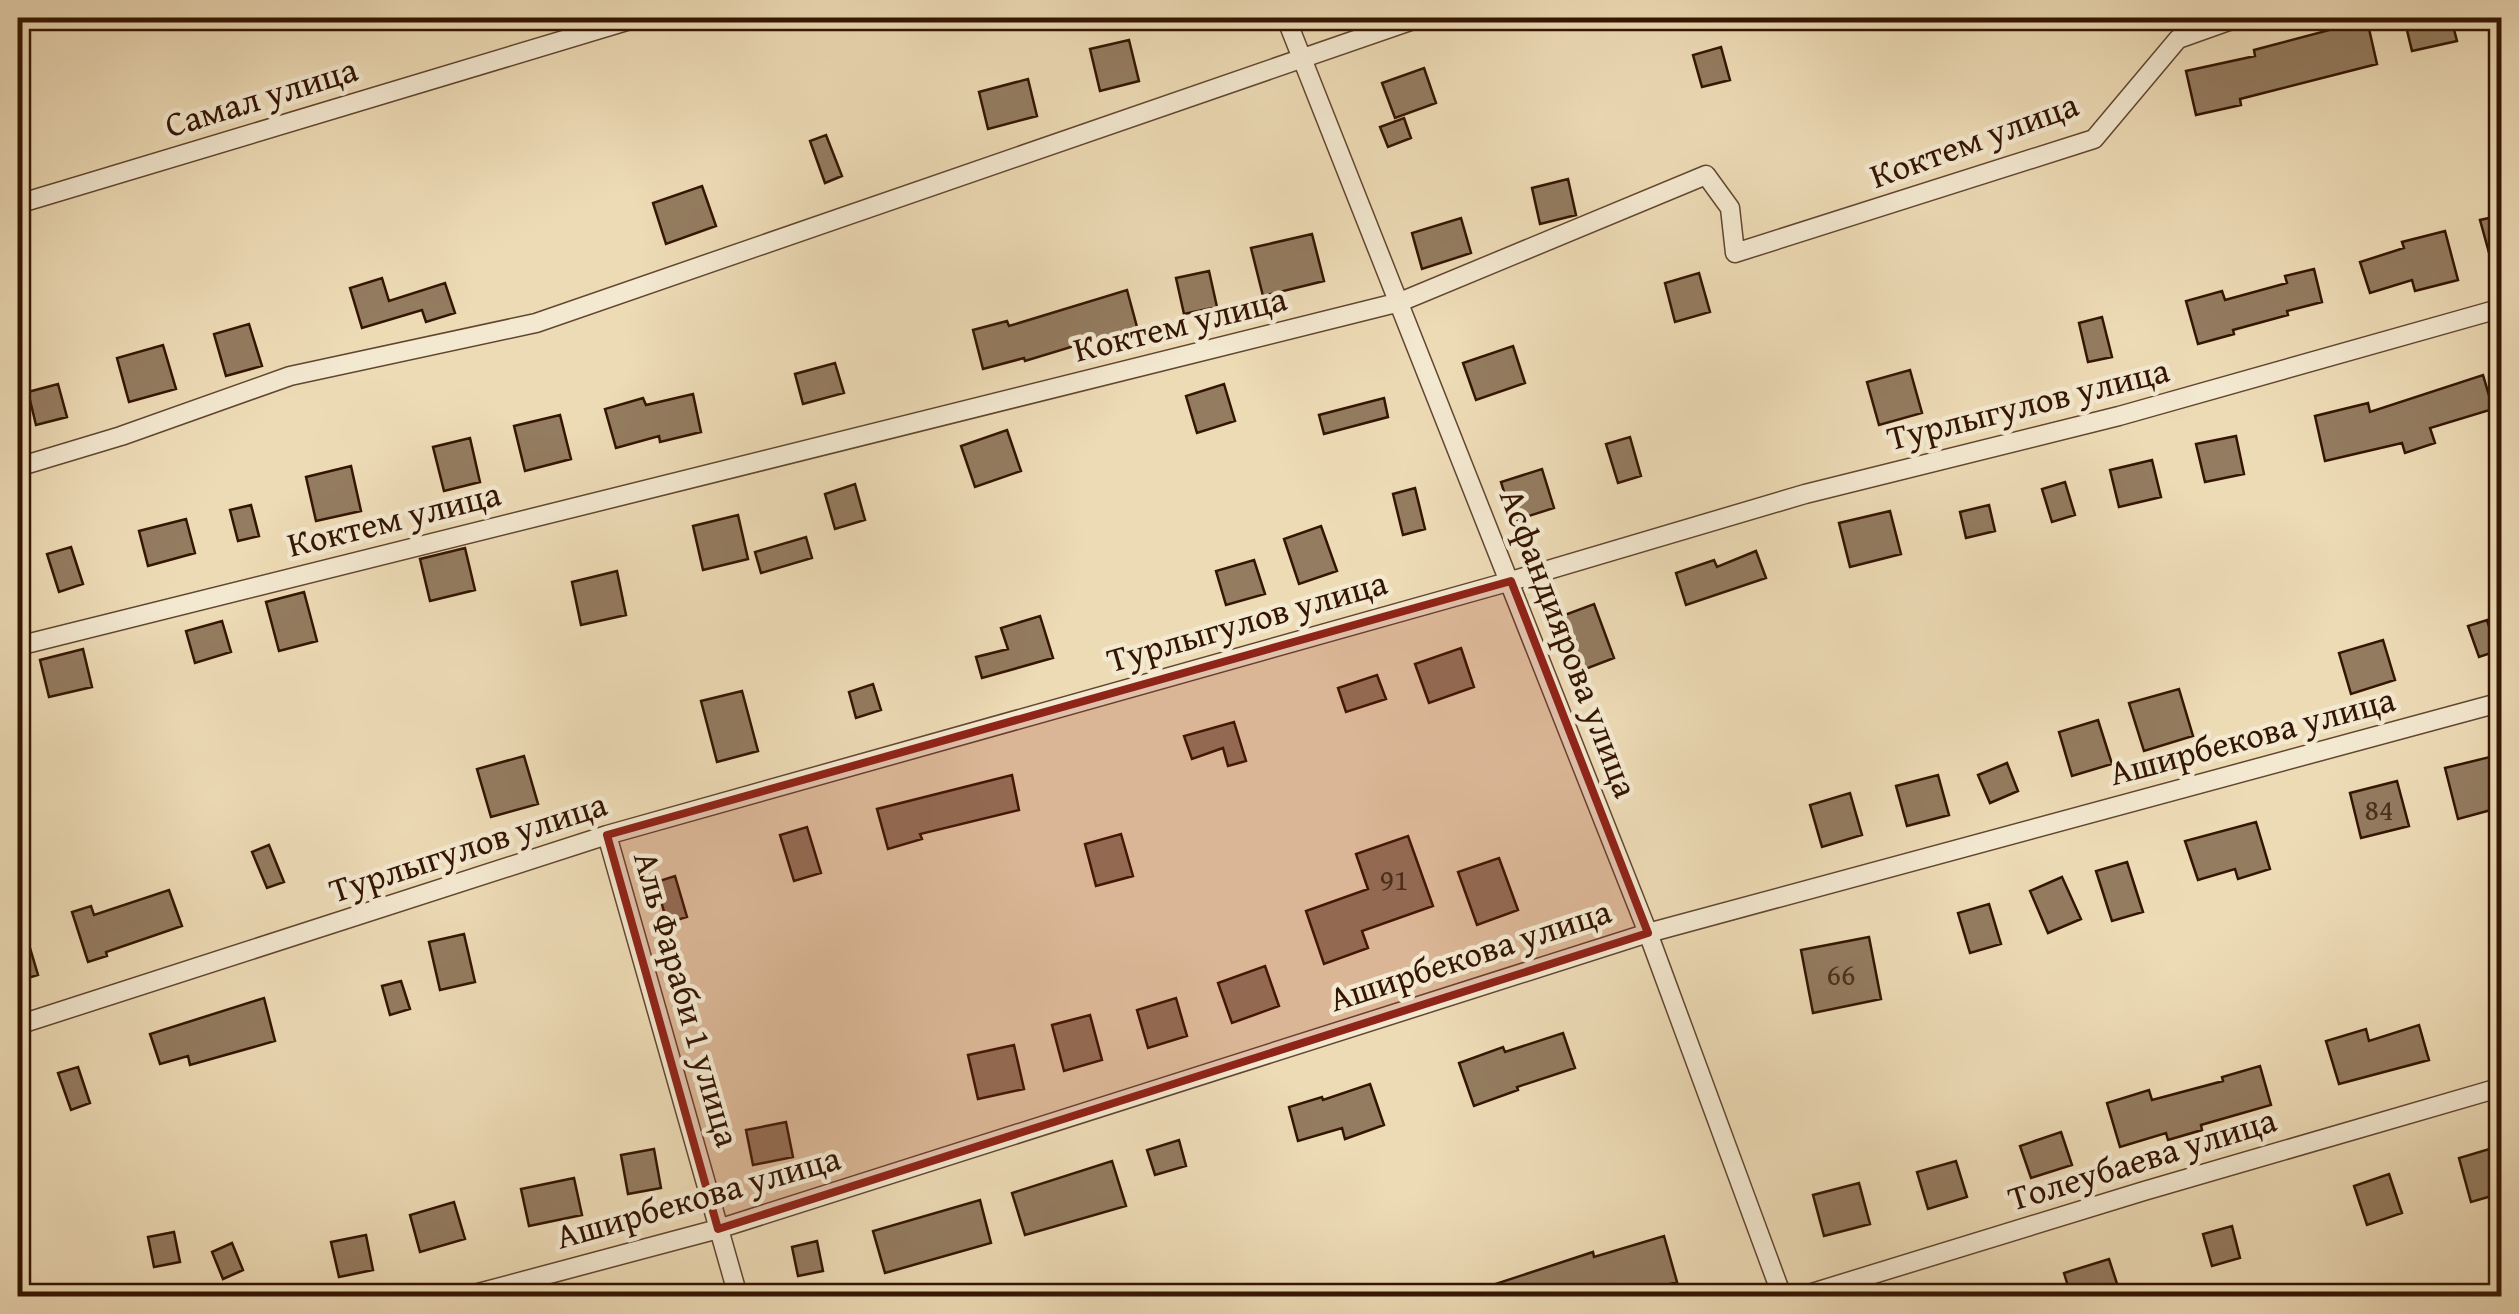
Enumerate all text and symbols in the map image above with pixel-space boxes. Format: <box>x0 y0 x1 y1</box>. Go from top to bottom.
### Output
street label: Самал улица <box>158 43 364 150</box>
street label: Коктем улица <box>1863 78 2085 201</box>
street label: Коктем улица <box>1068 272 1292 375</box>
street label: Турлыгулов улица <box>1881 344 2175 463</box>
street label: Коктем улица <box>282 467 506 570</box>
street label: Асфандиярова улица <box>1487 481 1652 805</box>
street label: Турлыгулов улица <box>1101 556 1393 685</box>
street label: Аширбекова улица <box>2103 673 2401 798</box>
street label: Турлыгулов улица <box>322 778 614 915</box>
house number: 84 <box>2365 787 2393 831</box>
street label: Аль Фараби 1 улица <box>621 845 754 1153</box>
house number: 91 <box>1380 857 1408 901</box>
street label: Аширбекова улица <box>1322 885 1618 1024</box>
house number: 66 <box>1827 952 1855 996</box>
street label: Толеубаева улица <box>2002 1093 2283 1224</box>
street label: Аширбекова улица <box>550 1131 846 1262</box>

